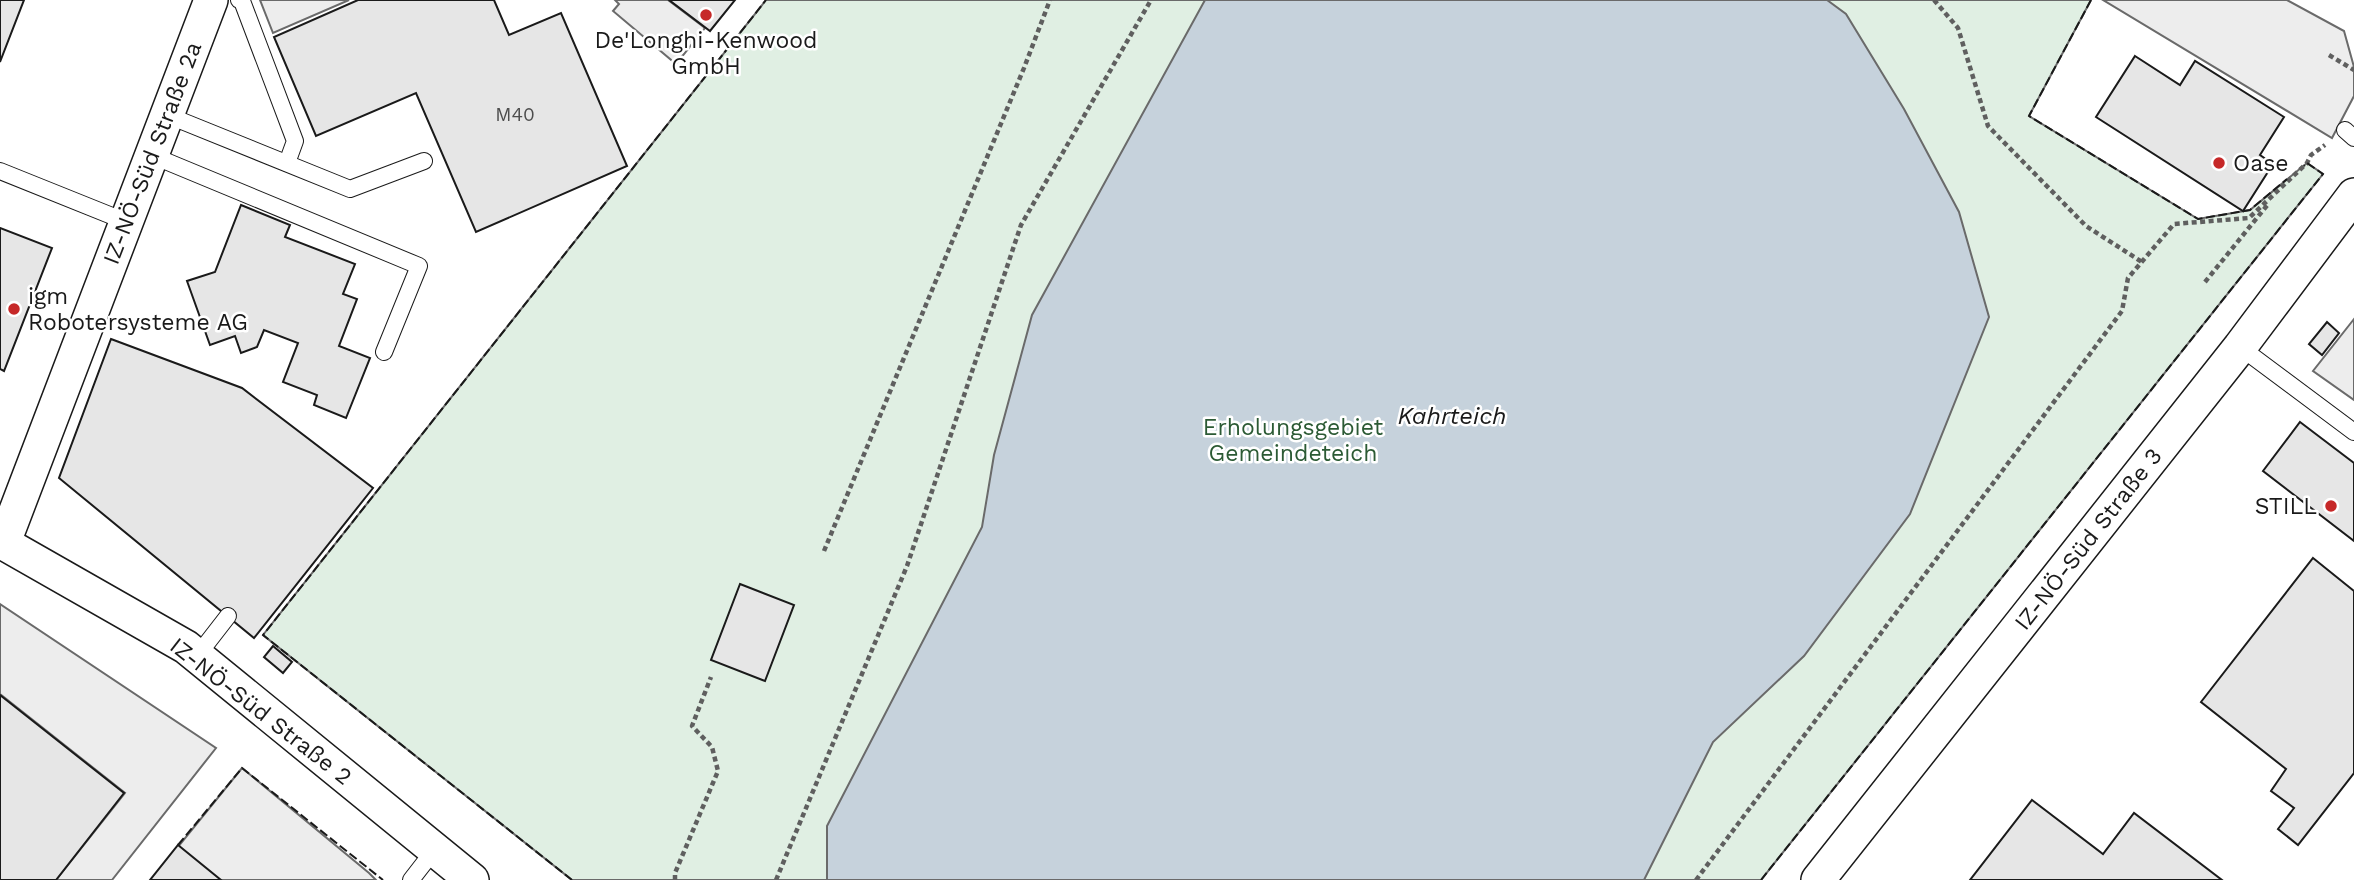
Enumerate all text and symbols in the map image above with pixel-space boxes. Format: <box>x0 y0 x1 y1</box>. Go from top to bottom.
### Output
marker: De'Longhi-Kenwood GmbH <box>698 7 714 23</box>
place label: De'Longhi-Kenwood GmbH <box>595 27 818 80</box>
street label: IZ-NÖ-Süd Straße 2a <box>98 38 207 268</box>
house number: M40 <box>495 103 535 126</box>
place label: Oase <box>2233 150 2289 177</box>
marker: Oase <box>2211 155 2227 171</box>
place label: igm Robotersysteme AG <box>28 283 248 336</box>
marker: igm Robotersysteme AG <box>6 301 22 317</box>
water label: Kahrteich <box>1398 402 1506 430</box>
park label: Erholungsgebiet Gemeindeteich <box>1203 414 1384 467</box>
street label: IZ-NÖ-Süd Straße 3 <box>2009 443 2168 636</box>
place label: STILL <box>2255 493 2317 520</box>
marker: STILL <box>2323 498 2339 514</box>
street label: IZ-NÖ-Süd Straße 2 <box>164 632 357 791</box>

